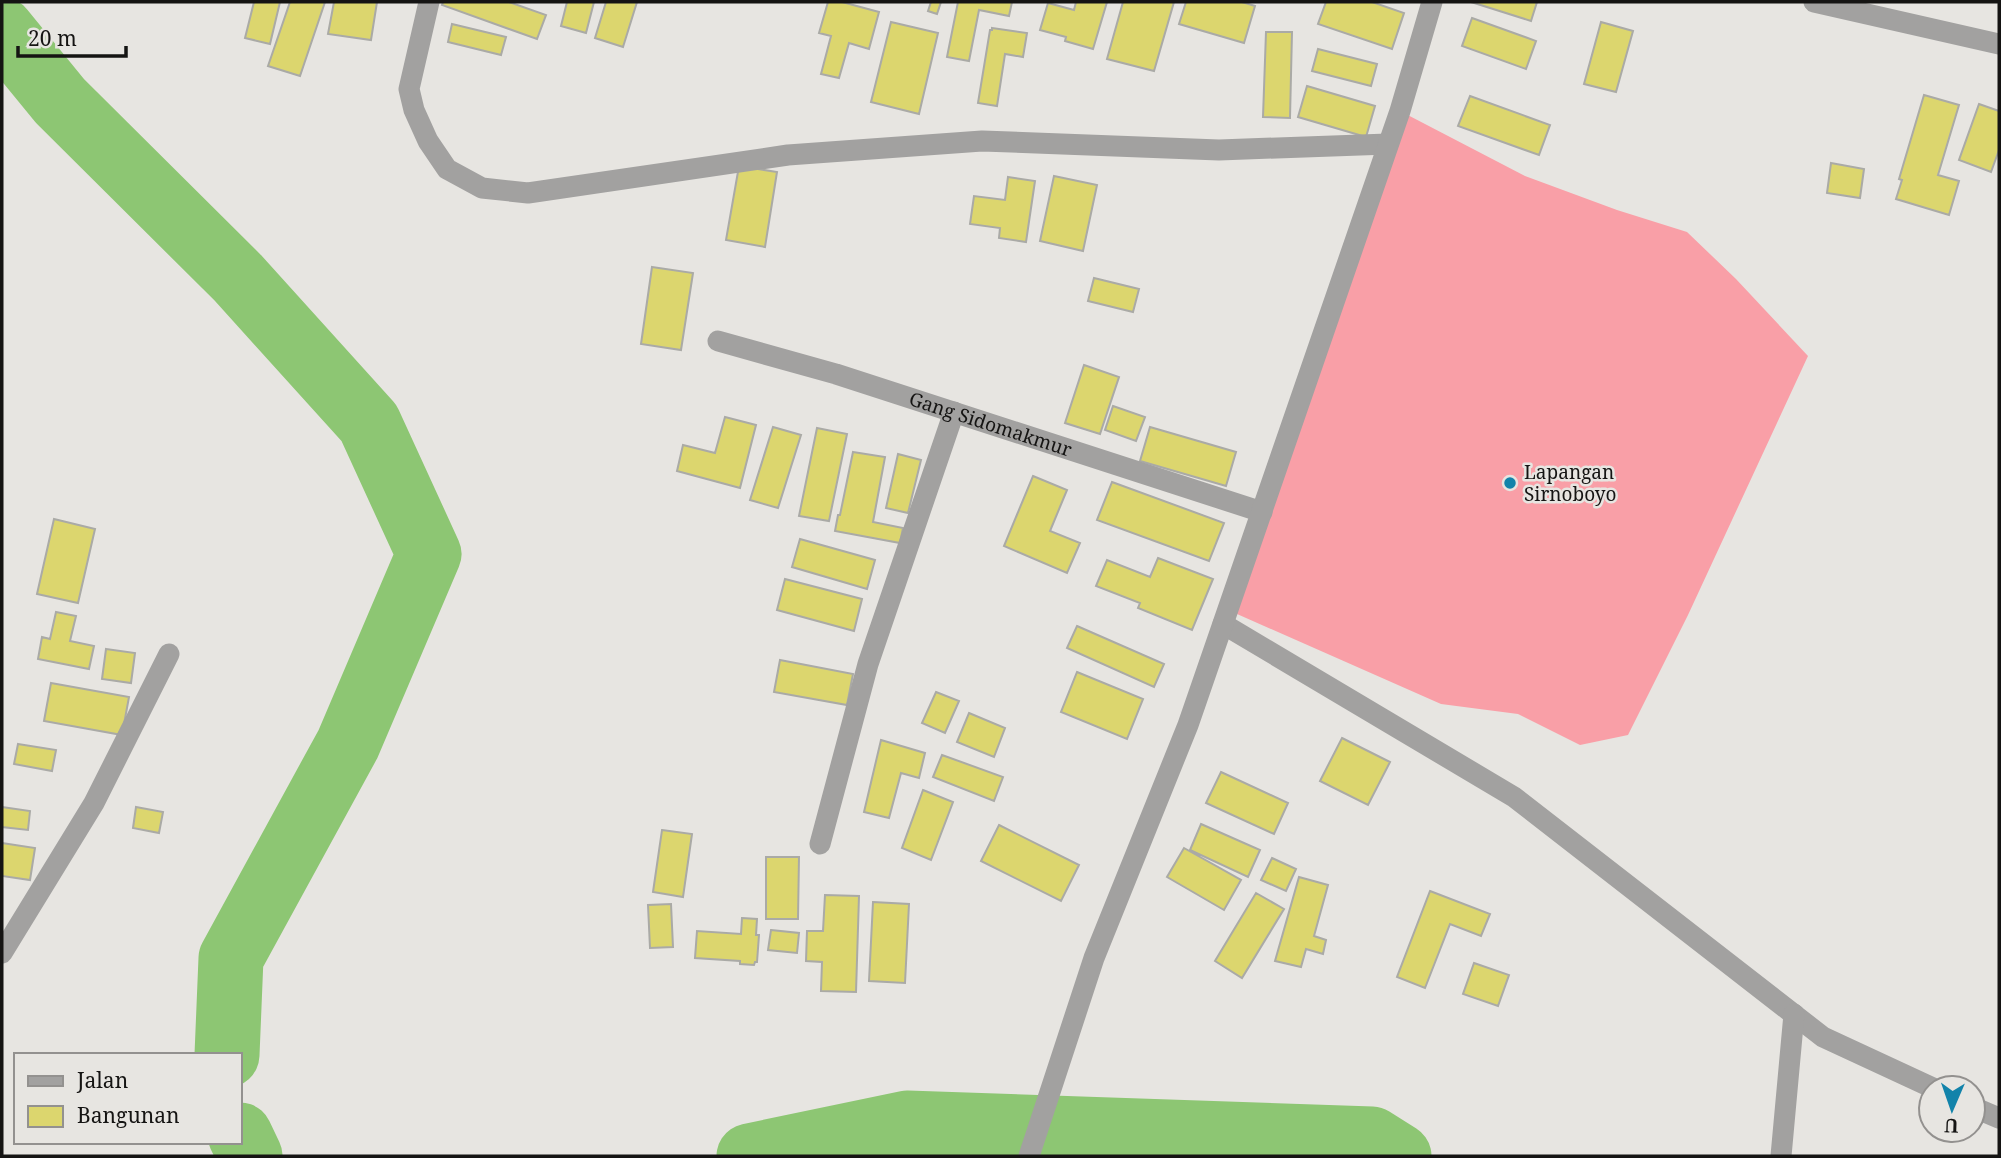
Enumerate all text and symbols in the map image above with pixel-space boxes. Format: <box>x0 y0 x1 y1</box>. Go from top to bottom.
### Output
scale bar <box>18 14 126 58</box>
text: 20 m <box>28 24 77 52</box>
street label: Gang Sidomakmur <box>906 386 1075 463</box>
place label: Lapangan Sirnoboyo <box>1524 459 1617 507</box>
marker: Lapangan Sirnoboyo <box>1502 475 1518 491</box>
legend <box>14 1053 242 1144</box>
text: Jalan <box>76 1066 128 1094</box>
north arrow <box>1917 1074 1987 1144</box>
text: Bangunan <box>77 1101 180 1129</box>
text: U <box>1944 1113 1959 1139</box>

